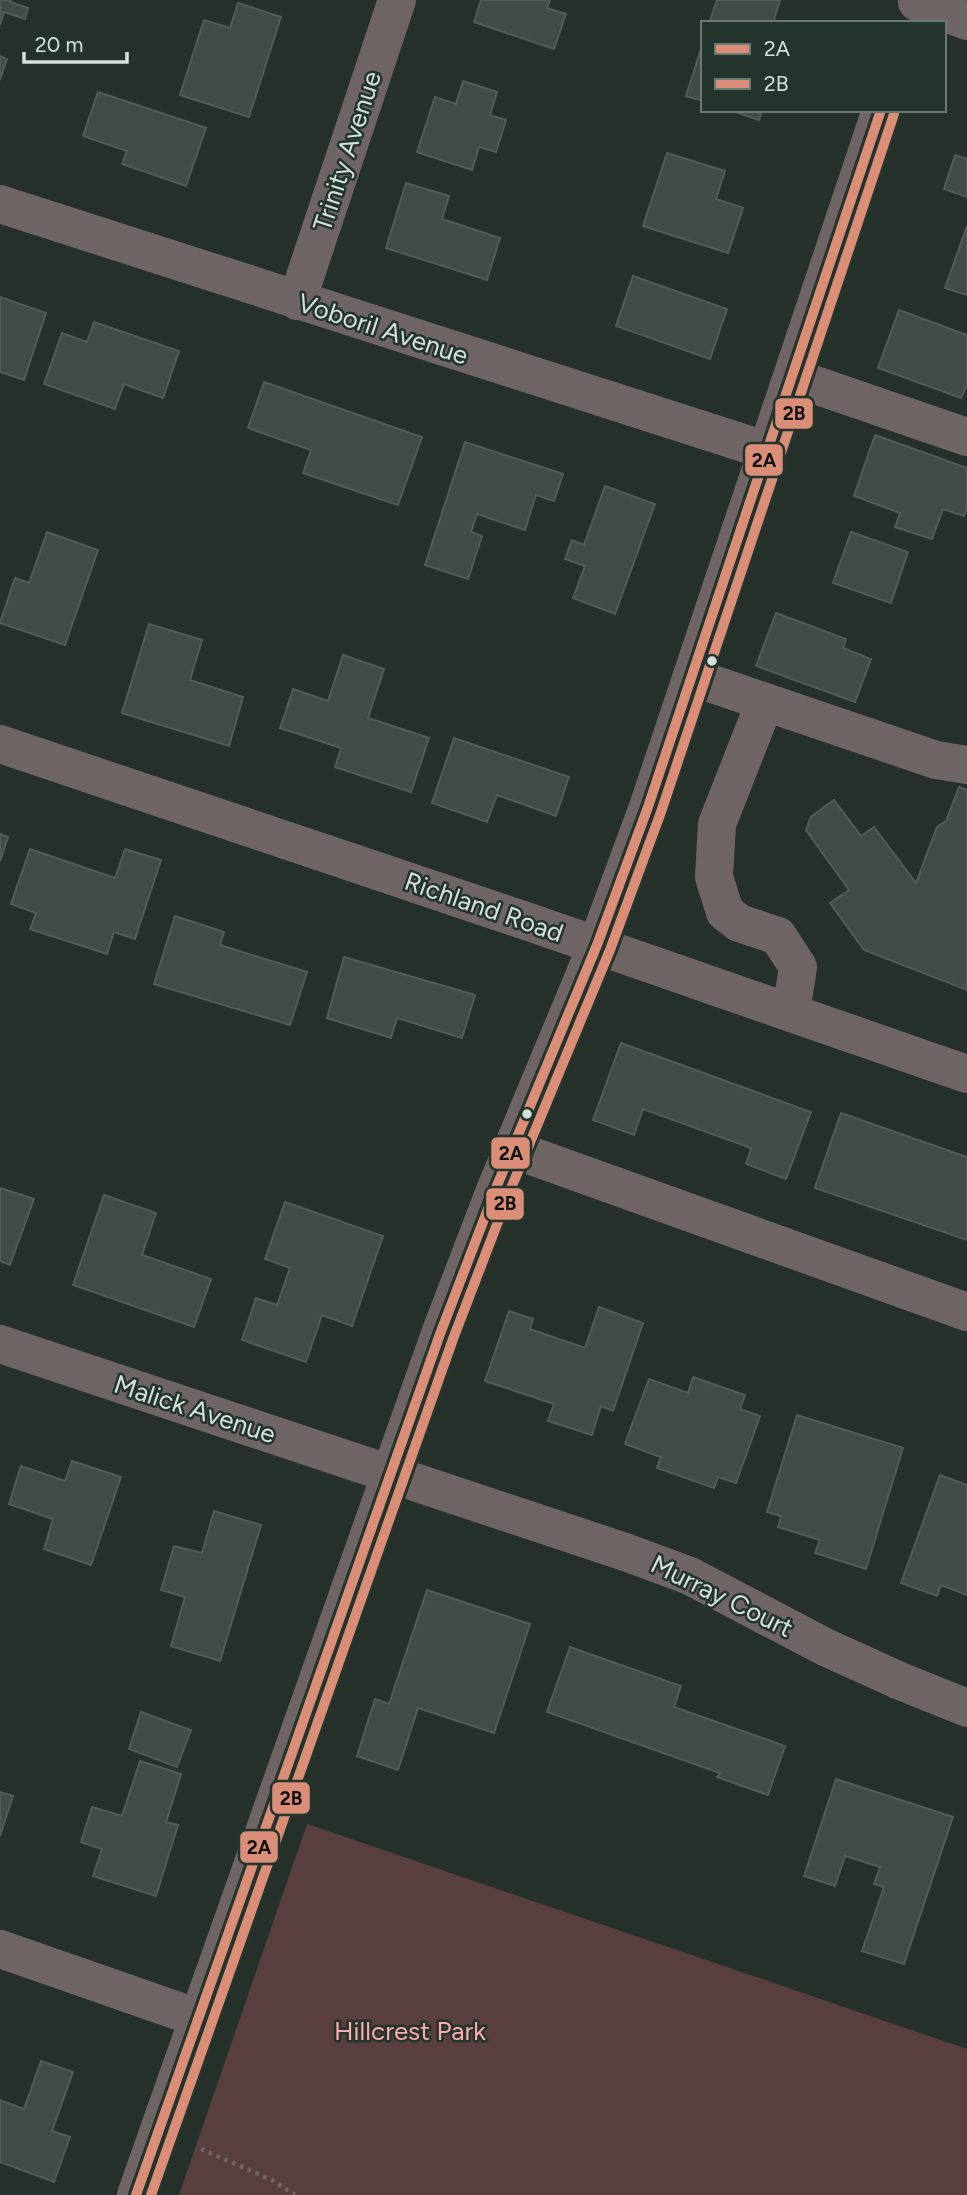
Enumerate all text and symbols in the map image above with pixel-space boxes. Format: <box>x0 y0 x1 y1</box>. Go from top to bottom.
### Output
scale bar <box>24 21 128 65</box>
legend <box>701 21 946 112</box>
text: 20 m <box>35 32 83 57</box>
text: 2A <box>764 36 790 61</box>
street label: Trinity Avenue <box>306 67 388 235</box>
text: 2B <box>764 71 789 96</box>
street label: Voboril Avenue <box>294 286 472 372</box>
line badge: 2B <box>774 397 814 430</box>
text: 2B <box>783 402 805 425</box>
line badge: 2A <box>744 443 784 477</box>
text: 2A <box>752 449 777 472</box>
unlabelled marker <box>705 654 719 668</box>
street label: Richland Road <box>400 865 568 949</box>
unlabelled marker <box>520 1107 534 1121</box>
line badge: 2A <box>490 1136 531 1170</box>
text: 2A <box>499 1142 524 1165</box>
line badge: 2B <box>485 1187 525 1221</box>
text: 2B <box>494 1192 516 1215</box>
street label: Malick Avenue <box>110 1368 280 1450</box>
street label: Murray Court <box>646 1548 798 1644</box>
line badge: 2B <box>271 1781 311 1815</box>
text: 2B <box>280 1787 302 1810</box>
line badge: 2A <box>239 1830 279 1864</box>
text: 2A <box>247 1836 272 1859</box>
park label: Hillcrest Park <box>334 2015 486 2047</box>

